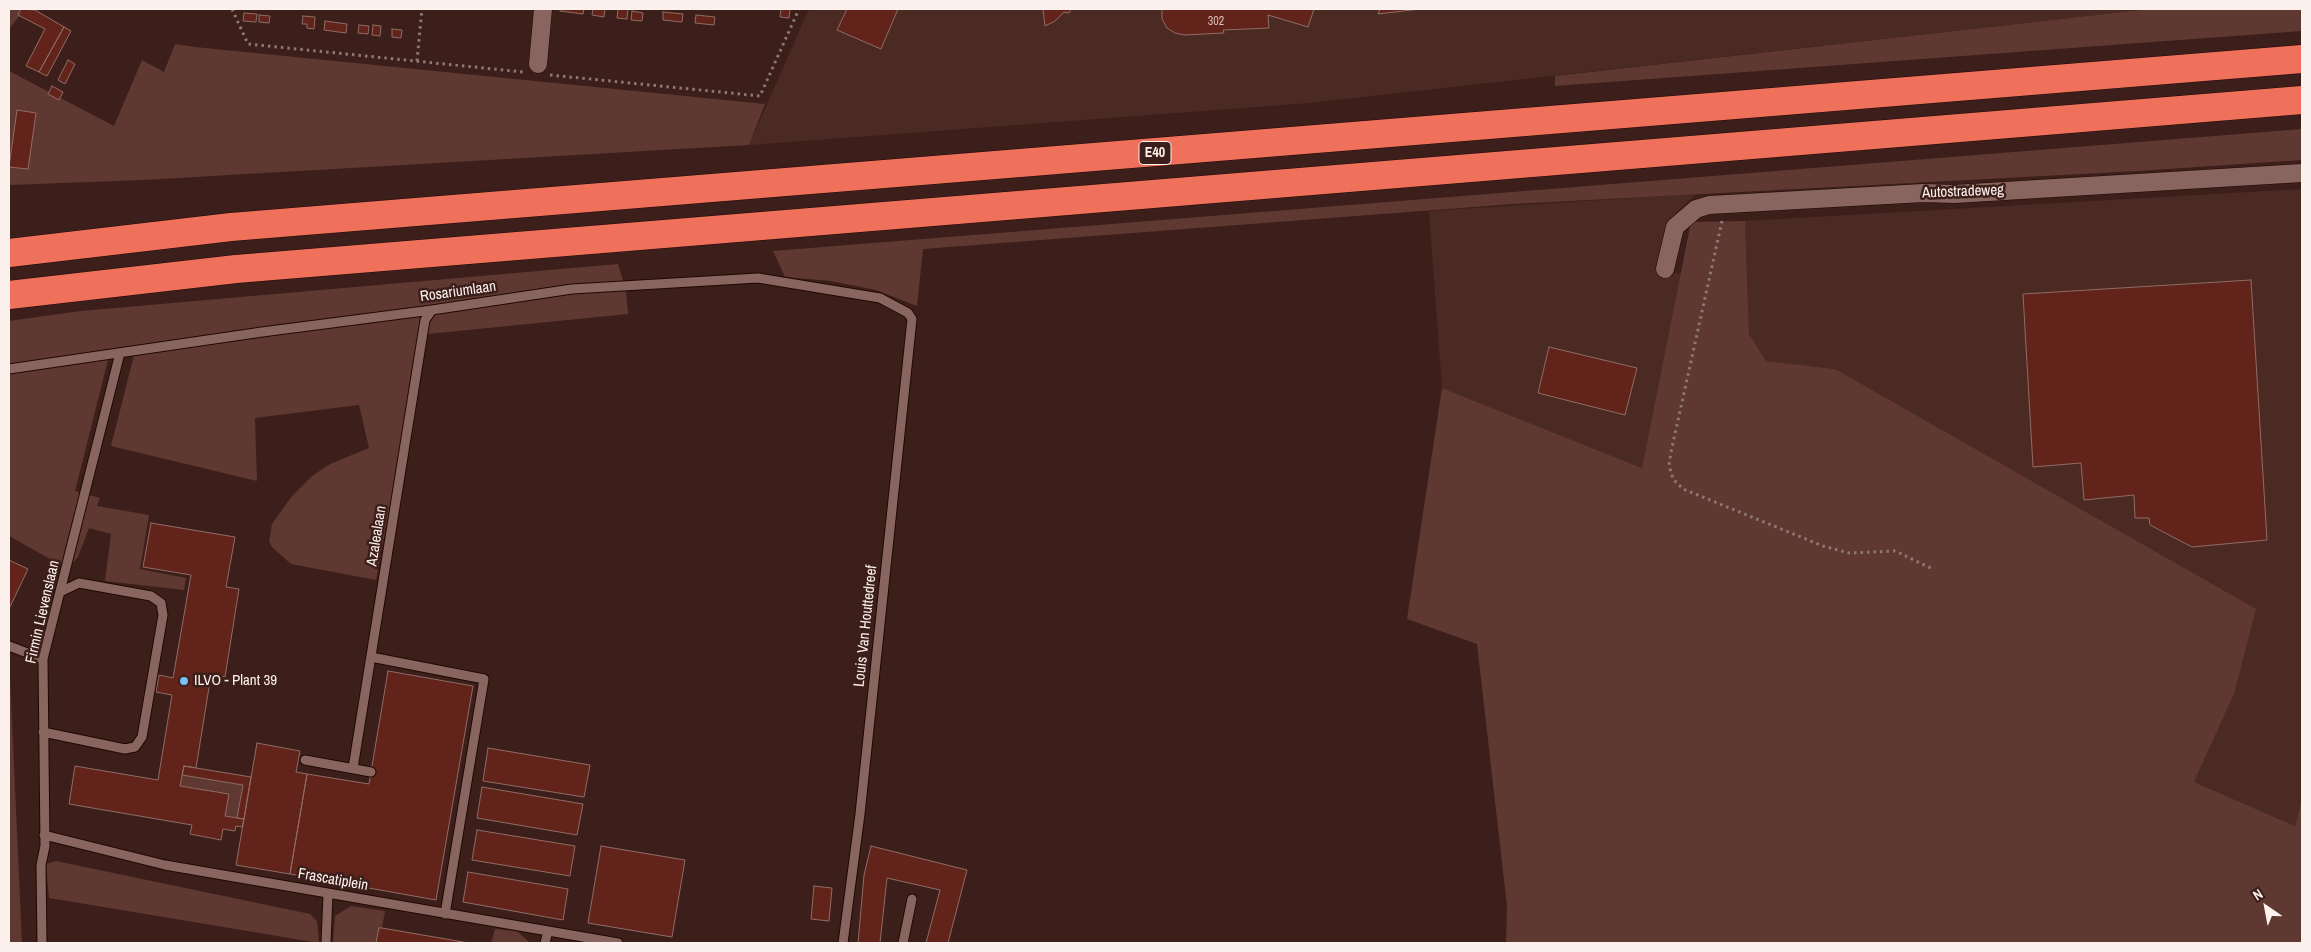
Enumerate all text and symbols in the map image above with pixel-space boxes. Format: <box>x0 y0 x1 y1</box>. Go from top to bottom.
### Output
house number: 302 <box>1208 15 1224 29</box>
road number: E40 <box>1139 142 1171 164</box>
street label: Autostradeweg <box>1922 182 2004 202</box>
street label: Rosariumlaan <box>419 278 497 306</box>
street label: Azalealaan <box>363 505 391 567</box>
street label: Firmin Lievenslaan <box>22 559 64 665</box>
street label: Louis Van Houttedreef <box>851 564 881 688</box>
place label: ILVO - Plant 39 <box>194 672 277 690</box>
marker: ILVO - Plant 39 <box>178 675 190 687</box>
street label: Frascatiplein <box>296 865 370 895</box>
north arrow <box>2241 882 2291 932</box>
text: N <box>2249 885 2266 904</box>

